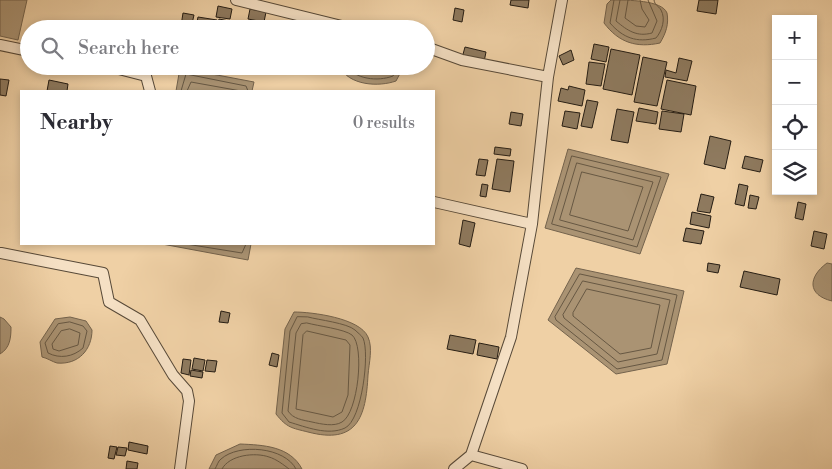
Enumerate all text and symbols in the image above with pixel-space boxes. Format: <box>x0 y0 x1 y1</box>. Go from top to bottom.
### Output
map controls <box>772 15 817 195</box>
button: + <box>772 15 817 60</box>
search box <box>20 20 435 75</box>
icon: search <box>38 34 66 62</box>
text: Search here <box>78 36 179 60</box>
button: − <box>772 60 817 105</box>
button: locate <box>772 105 817 150</box>
text: Nearby <box>40 110 113 136</box>
text: 0 results <box>353 113 415 133</box>
button: layers <box>772 150 817 195</box>

